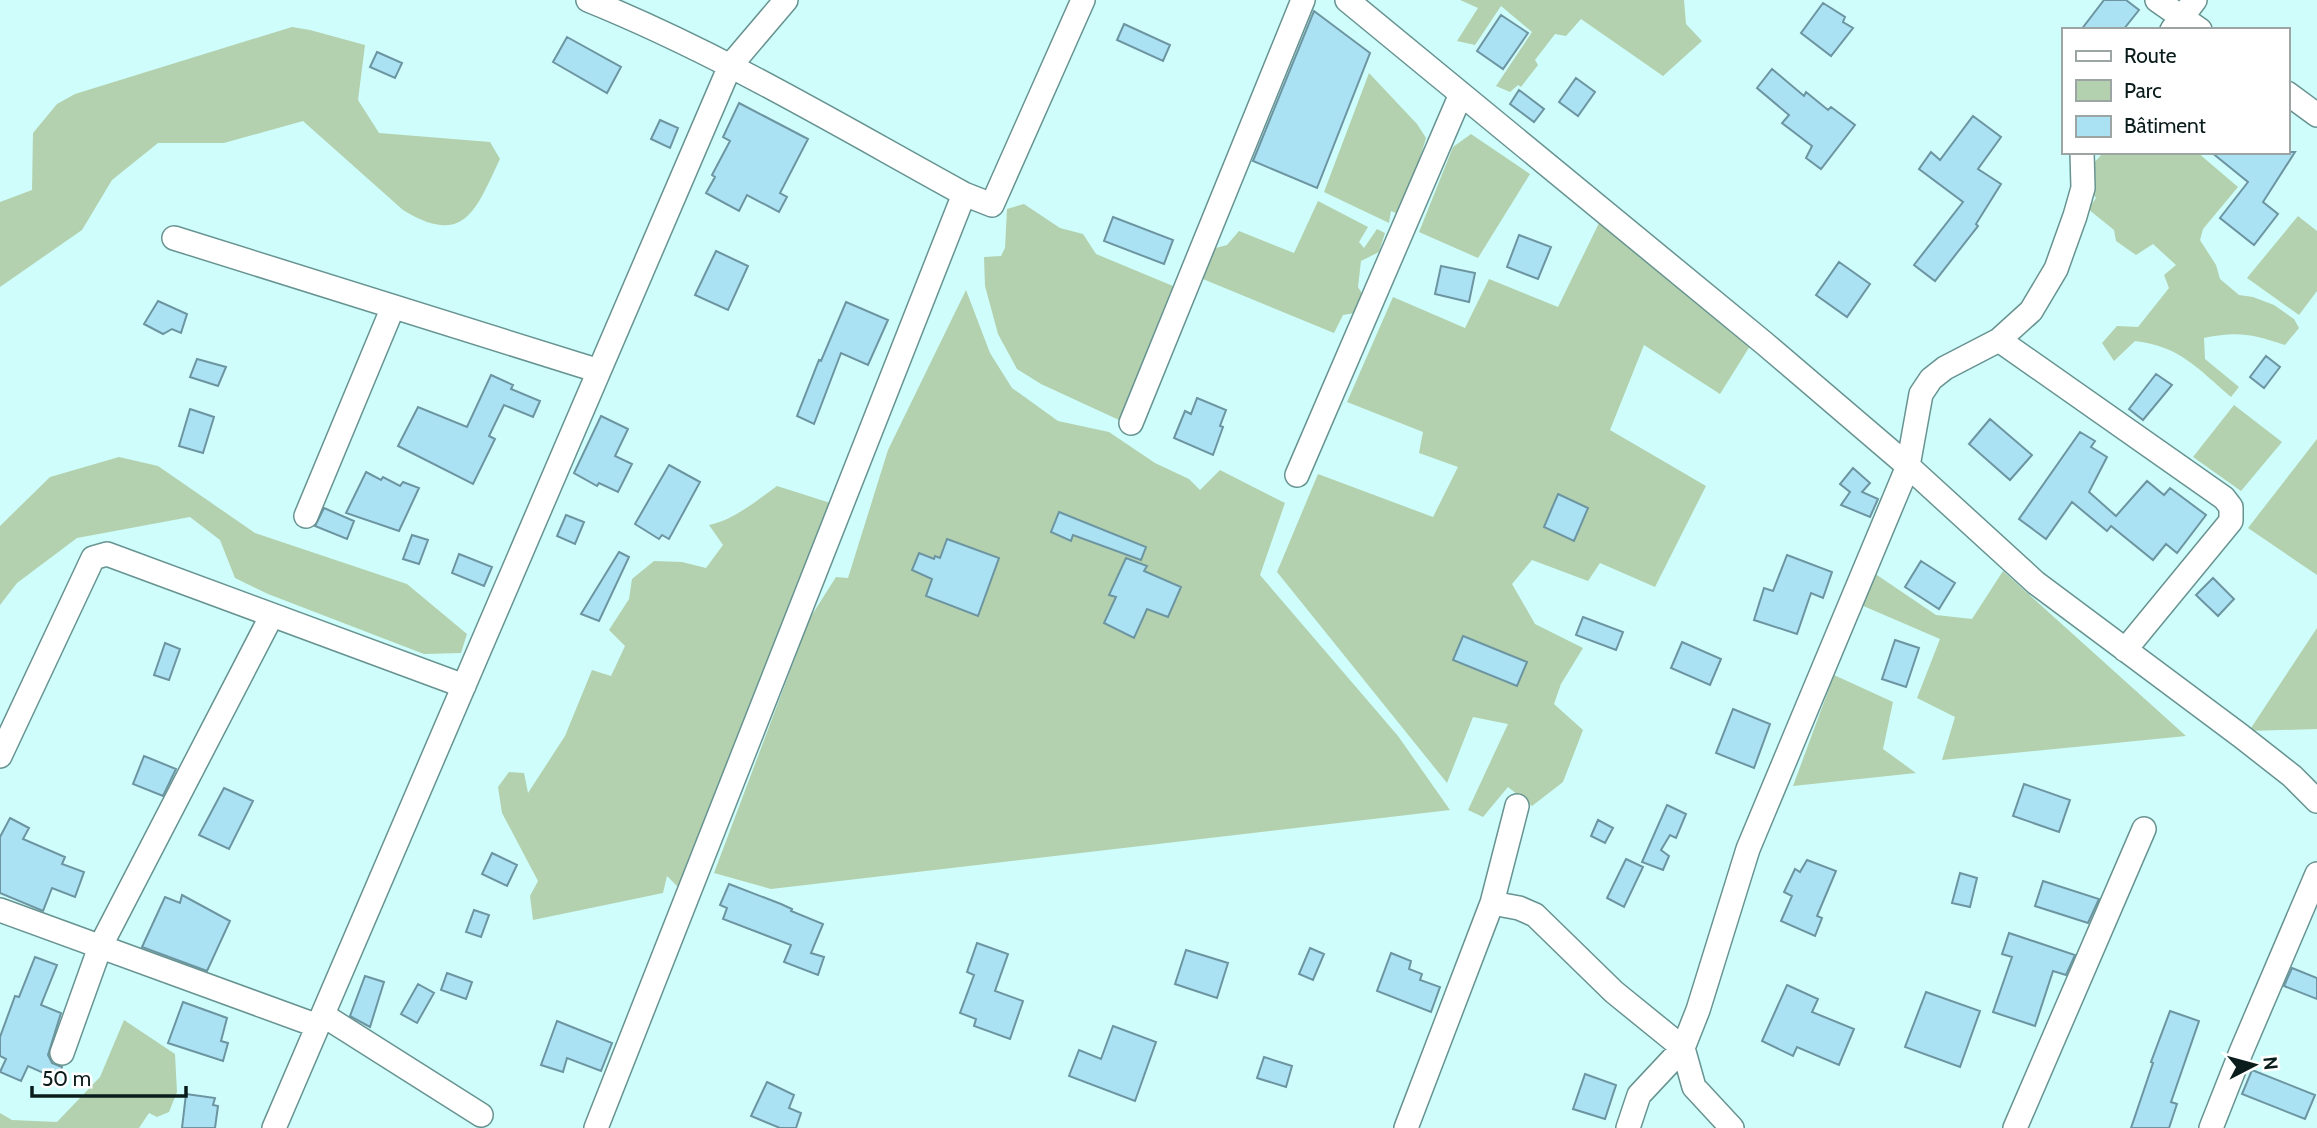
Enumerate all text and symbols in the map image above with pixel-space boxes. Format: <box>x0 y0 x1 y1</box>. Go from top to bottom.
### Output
legend <box>2062 28 2289 154</box>
text: Route <box>2124 43 2177 68</box>
text: Parc <box>2124 78 2162 103</box>
text: Bâtiment <box>2124 113 2206 138</box>
north arrow <box>2219 1030 2289 1100</box>
scale bar <box>32 1054 186 1098</box>
text: N <box>2258 1055 2283 1071</box>
text: 50 m <box>42 1066 91 1091</box>

